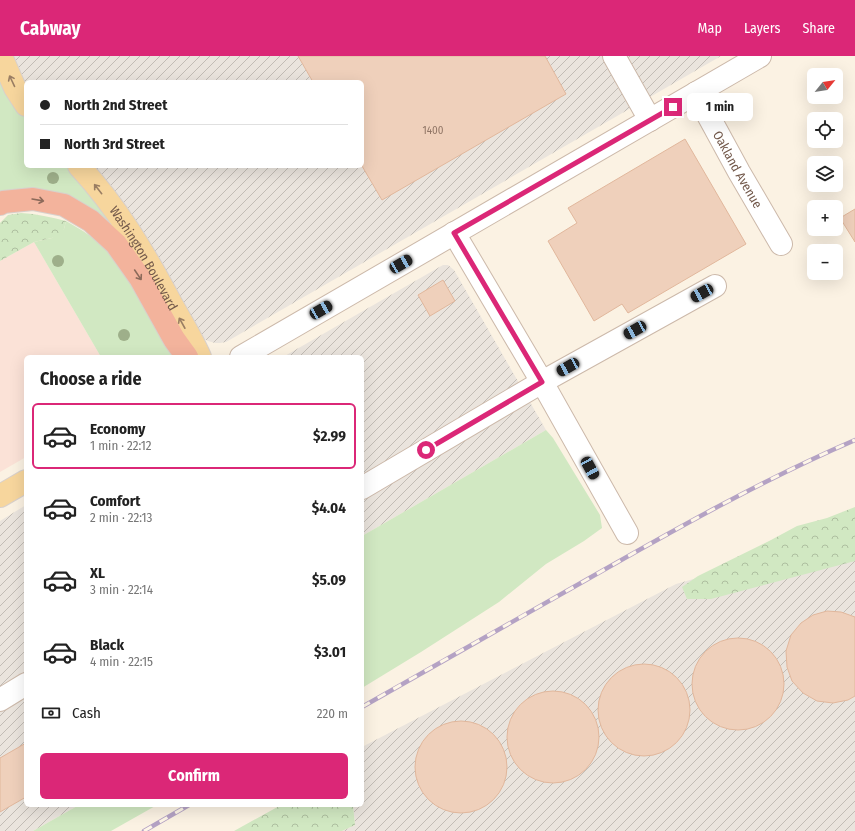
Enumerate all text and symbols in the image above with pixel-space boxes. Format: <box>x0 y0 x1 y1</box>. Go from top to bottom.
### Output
text: Cabway <box>20 17 80 40</box>
text: Map <box>698 20 722 37</box>
text: Layers <box>744 20 780 37</box>
text: Share <box>802 20 835 37</box>
north arrow <box>807 68 843 104</box>
map controls <box>807 68 843 280</box>
one-way arrow <box>8 76 15 88</box>
callout: 1 min <box>687 93 753 121</box>
text: North 2nd Street <box>64 96 167 114</box>
route end <box>664 98 682 116</box>
text: 1 min <box>706 99 734 114</box>
button: locate <box>807 112 843 148</box>
house number: 1400 <box>422 124 444 137</box>
street label: Oakland Avenue <box>710 128 766 210</box>
text: North 3rd Street <box>64 135 165 153</box>
button: layers <box>807 156 843 192</box>
one-way arrow <box>94 183 103 194</box>
one-way arrow <box>32 196 45 204</box>
button: + <box>807 200 843 236</box>
street label: Washington Boulevard <box>107 203 181 313</box>
button: − <box>807 244 843 280</box>
car <box>388 253 414 275</box>
one-way arrow <box>134 270 142 281</box>
car <box>689 282 715 304</box>
car <box>308 299 334 321</box>
one-way arrow <box>178 317 185 329</box>
car <box>622 319 648 341</box>
car <box>555 356 581 378</box>
text: Choose a ride <box>40 368 142 390</box>
icon: car <box>42 418 78 454</box>
text: Economy <box>90 420 145 438</box>
text: $2.99 <box>313 427 346 445</box>
text: 1 min · 22:12 <box>90 438 152 453</box>
route start <box>417 441 435 459</box>
car <box>579 455 601 481</box>
icon: car <box>42 490 78 526</box>
text: Comfort <box>90 492 141 510</box>
text: $4.04 <box>312 499 346 517</box>
text: 2 min · 22:13 <box>90 510 152 525</box>
icon: car <box>42 562 78 598</box>
text: XL <box>90 564 105 582</box>
text: $5.09 <box>312 571 346 589</box>
text: 3 min · 22:14 <box>90 582 153 597</box>
icon: car <box>42 634 78 670</box>
text: Black <box>90 636 124 654</box>
text: $3.01 <box>314 643 346 661</box>
text: 4 min · 22:15 <box>90 654 153 669</box>
icon: cash <box>40 702 62 724</box>
text: Cash <box>72 704 101 722</box>
text: 220 m <box>317 706 348 721</box>
button: Confirm <box>40 753 348 799</box>

